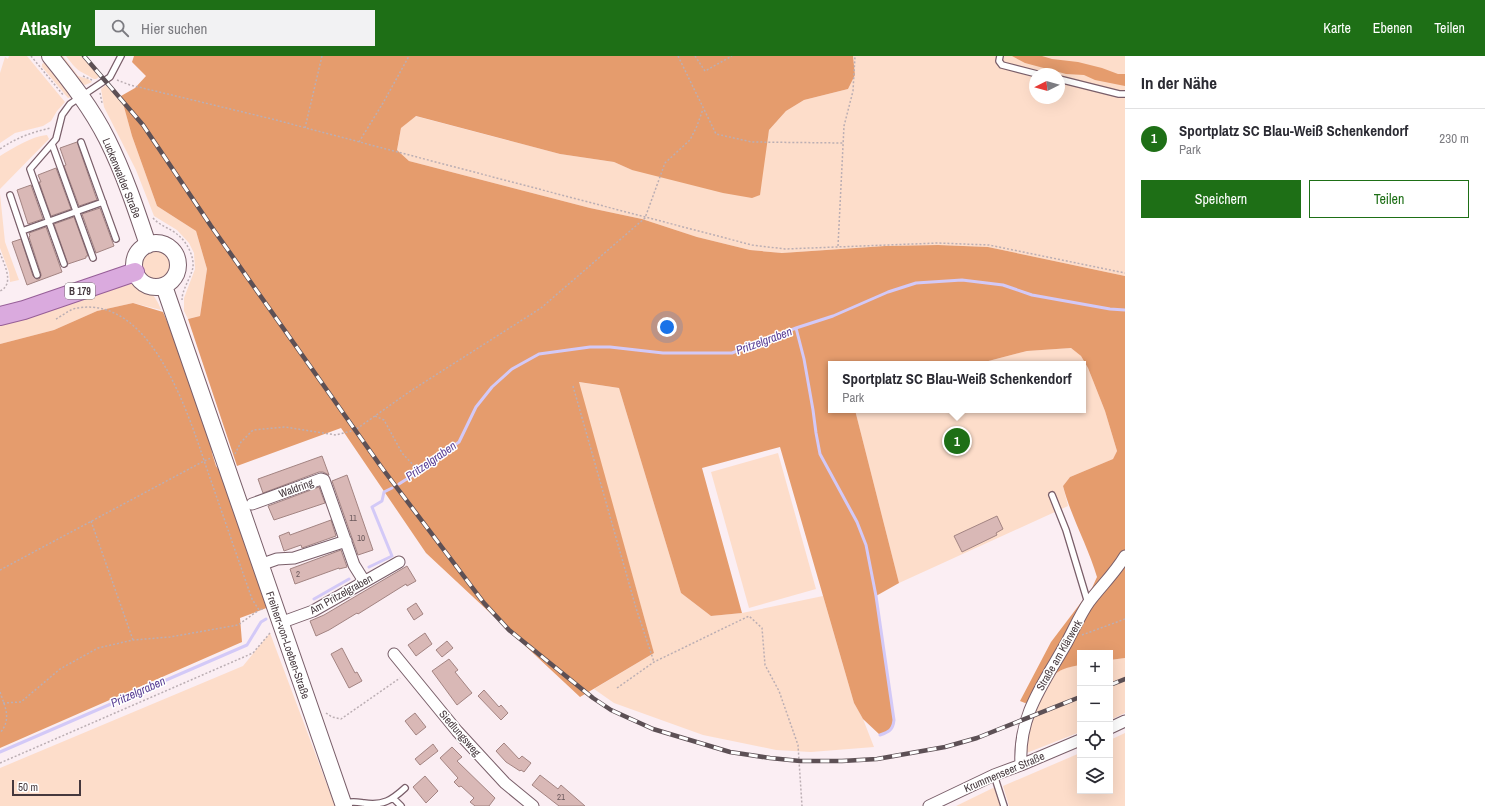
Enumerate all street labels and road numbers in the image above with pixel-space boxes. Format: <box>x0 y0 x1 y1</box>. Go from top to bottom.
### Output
street label: Luckenwalder Straße <box>100 136 144 220</box>
road number: B 179 <box>65 283 95 299</box>
street label: Waldring <box>277 475 315 501</box>
street label: Am Pritzelgraben <box>306 571 375 617</box>
street label: Freiherr-von-Loeben-Straße <box>263 589 313 701</box>
street label: Straße am Klärwerk <box>1033 617 1085 693</box>
street label: Siedlungsweg <box>436 707 484 759</box>
street label: Krummenseer Straße <box>962 749 1046 795</box>

